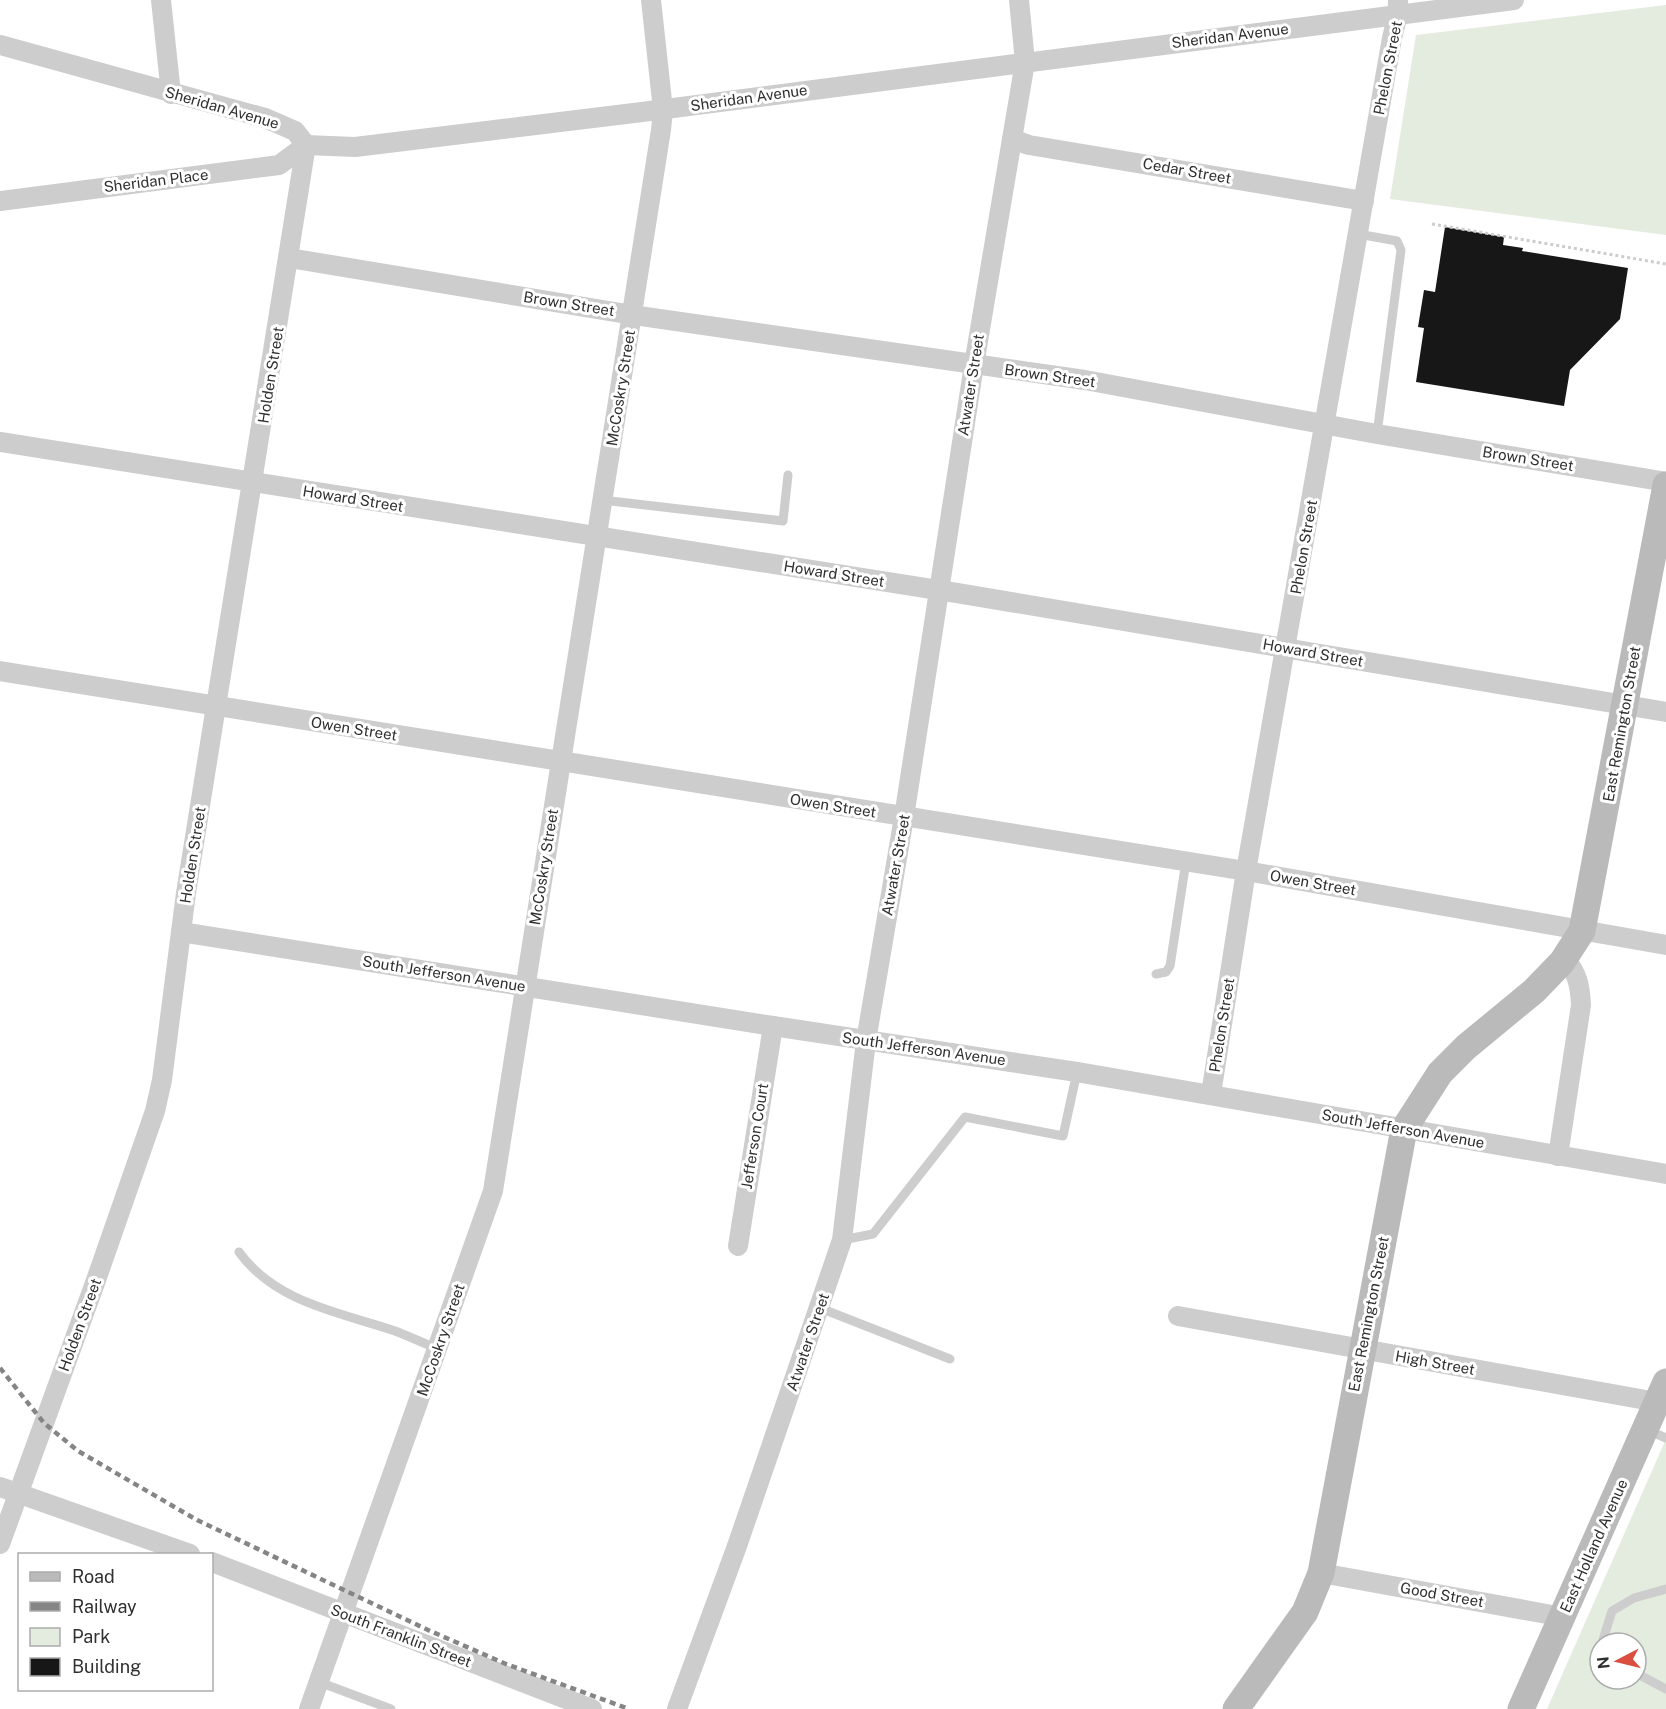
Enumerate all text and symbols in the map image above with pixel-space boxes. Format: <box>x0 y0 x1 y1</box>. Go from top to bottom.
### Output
street label: Phelon Street <box>1370 19 1405 116</box>
street label: Sheridan Avenue <box>1170 20 1289 51</box>
street label: Sheridan Avenue <box>689 81 808 114</box>
street label: Sheridan Avenue <box>163 83 281 132</box>
street label: Cedar Street <box>1142 154 1233 187</box>
street label: Sheridan Place <box>103 166 209 195</box>
street label: Brown Street <box>522 288 616 319</box>
street label: Holden Street <box>254 325 287 424</box>
street label: McCoskry Street <box>603 328 638 447</box>
street label: Atwater Street <box>954 333 987 437</box>
street label: Brown Street <box>1003 361 1097 390</box>
street label: Brown Street <box>1481 443 1575 474</box>
street label: Howard Street <box>302 482 405 515</box>
street label: Phelon Street <box>1287 498 1320 595</box>
street label: Howard Street <box>783 557 886 590</box>
street label: Howard Street <box>1262 635 1365 670</box>
street label: East Remington Street <box>1599 645 1644 803</box>
street label: Owen Street <box>310 713 399 744</box>
street label: Owen Street <box>789 790 878 821</box>
street label: Holden Street <box>176 805 209 904</box>
street label: McCoskry Street <box>526 807 561 926</box>
street label: Atwater Street <box>878 813 913 917</box>
street label: Owen Street <box>1269 867 1358 898</box>
street label: South Jefferson Avenue <box>361 952 527 995</box>
street label: Phelon Street <box>1206 976 1237 1073</box>
street label: South Jefferson Avenue <box>841 1029 1007 1068</box>
street label: Jefferson Court <box>738 1082 771 1190</box>
street label: South Jefferson Avenue <box>1320 1106 1486 1151</box>
street label: East Remington Street <box>1345 1235 1392 1393</box>
street label: Holden Street <box>55 1276 104 1374</box>
street label: McCoskry Street <box>413 1281 468 1398</box>
street label: Atwater Street <box>783 1290 832 1393</box>
street label: High Street <box>1394 1347 1476 1378</box>
street label: East Holland Avenue <box>1556 1477 1631 1615</box>
legend <box>18 1553 213 1691</box>
text: Road <box>72 1566 115 1587</box>
street label: Good Street <box>1399 1579 1485 1610</box>
text: Railway <box>72 1596 137 1617</box>
street label: South Franklin Street <box>328 1601 474 1670</box>
text: Park <box>72 1626 110 1647</box>
north arrow <box>1588 1631 1648 1691</box>
text: N <box>1593 1655 1614 1670</box>
text: Building <box>72 1656 141 1677</box>

